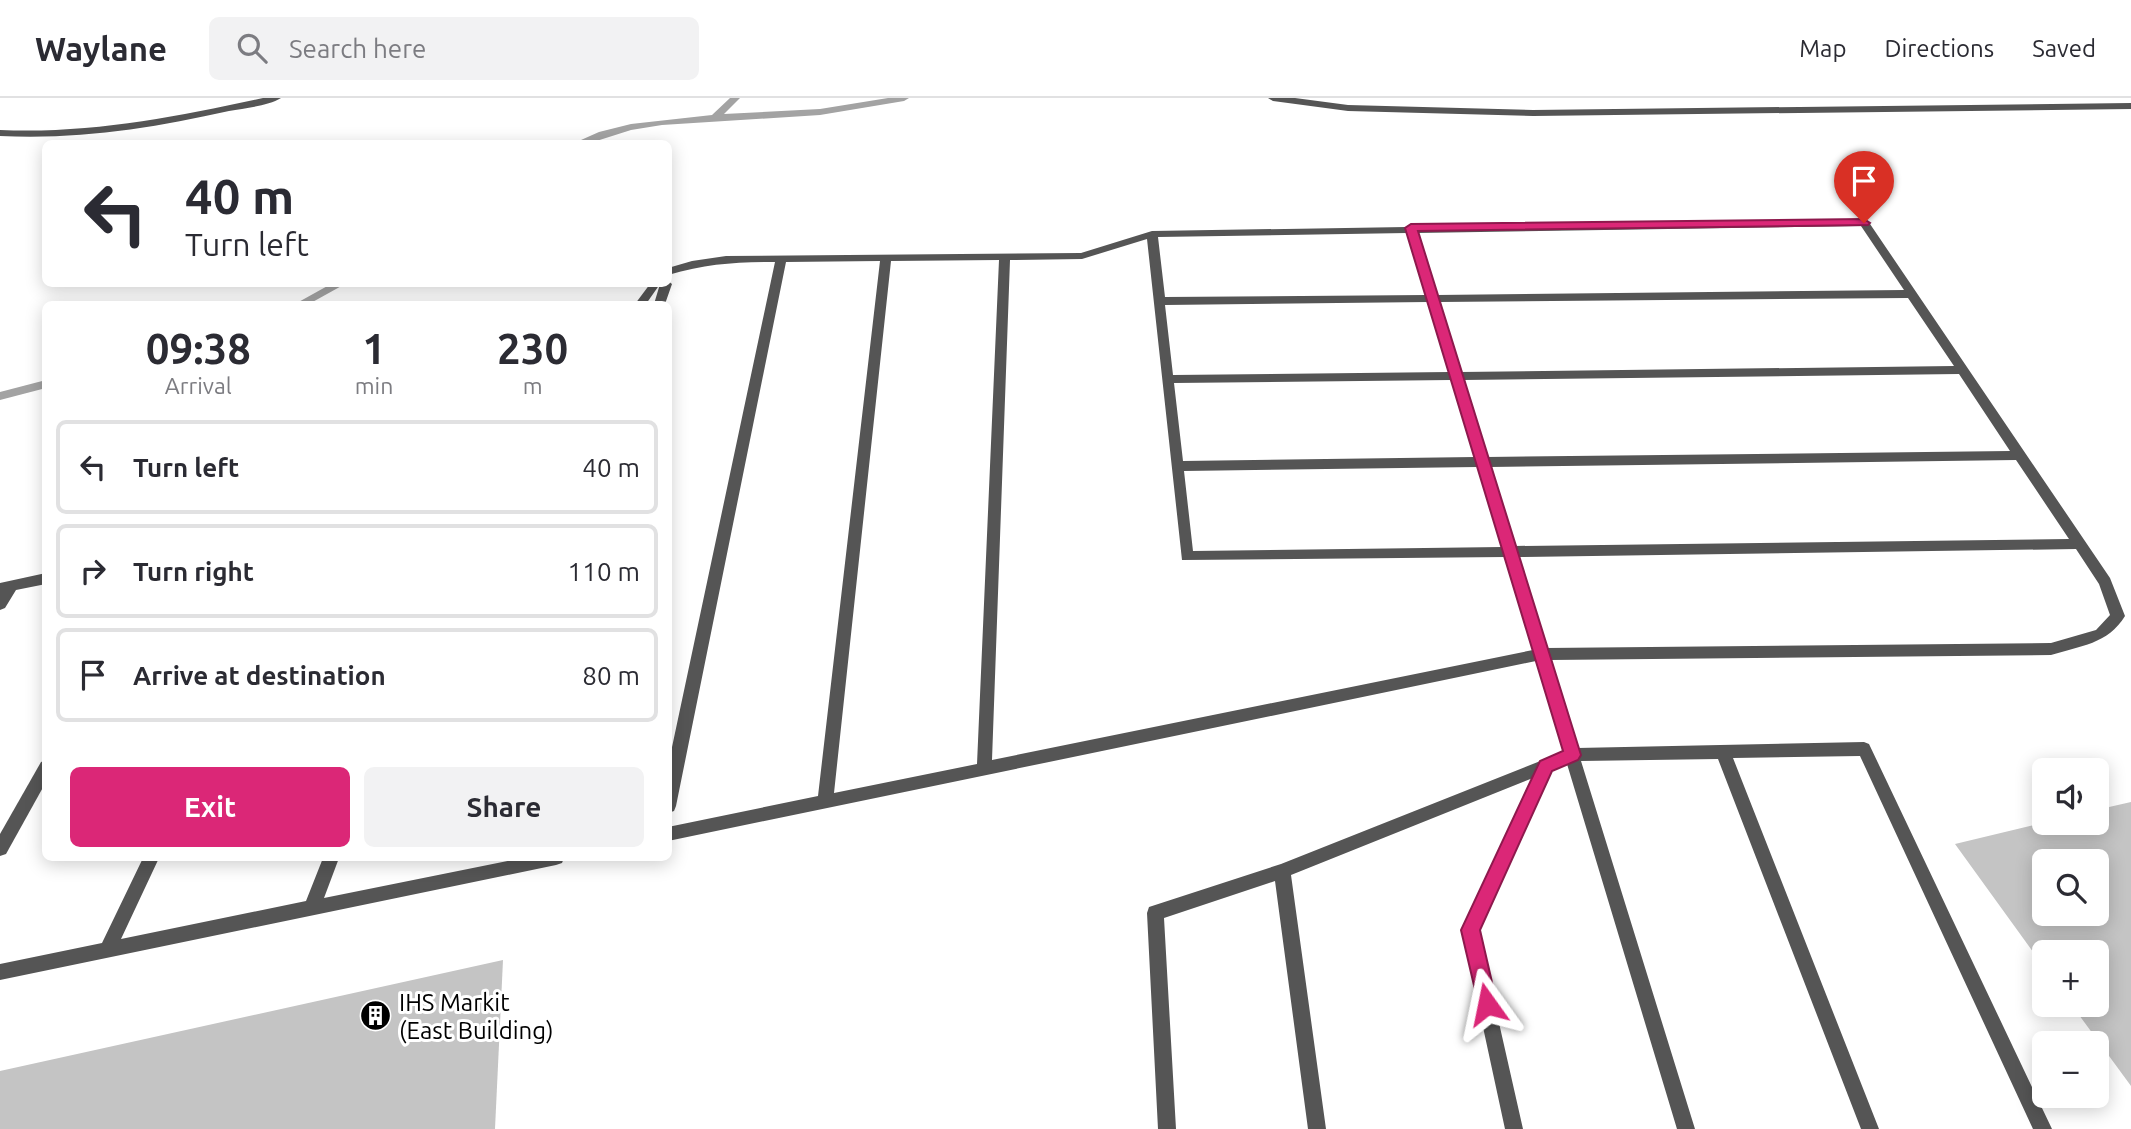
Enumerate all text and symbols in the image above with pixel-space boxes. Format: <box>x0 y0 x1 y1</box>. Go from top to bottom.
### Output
search box <box>209 17 699 80</box>
icon: search <box>233 29 271 67</box>
text: Waylane <box>35 30 167 67</box>
text: Search here <box>289 34 426 63</box>
text: Map <box>1799 35 1846 62</box>
text: Directions <box>1884 35 1994 62</box>
text: Saved <box>2032 35 2096 62</box>
pin <box>1834 151 1894 223</box>
icon: arrive <box>1845 162 1883 200</box>
icon: left <box>70 168 161 259</box>
text: 40 m <box>185 168 294 223</box>
text: Turn left <box>185 226 309 262</box>
text: 09:38 <box>146 325 251 372</box>
text: 1 <box>362 325 386 372</box>
text: 230 <box>497 325 568 372</box>
text: Arrival <box>165 373 232 398</box>
text: min <box>355 373 393 398</box>
text: m <box>523 373 543 398</box>
icon: left <box>74 448 112 486</box>
text: Turn left <box>133 453 239 482</box>
text: 40 m <box>582 453 640 482</box>
icon: right <box>74 552 112 590</box>
text: Turn right <box>133 557 254 586</box>
text: 110 m <box>568 557 640 586</box>
icon: arrive <box>74 656 112 694</box>
text: Arrive at destination <box>133 661 386 690</box>
text: 80 m <box>582 661 640 690</box>
map controls <box>2032 758 2109 1108</box>
button: sound <box>2032 758 2109 835</box>
button: Exit <box>70 767 350 847</box>
button: Share <box>364 767 644 847</box>
button: search <box>2032 849 2109 926</box>
button: + <box>2032 940 2109 1017</box>
position arrow <box>1450 967 1524 1041</box>
place label: IHS Markit (East Building) <box>399 989 554 1044</box>
building icon: IHS Markit (East Building) <box>359 999 393 1033</box>
button: − <box>2032 1031 2109 1108</box>

